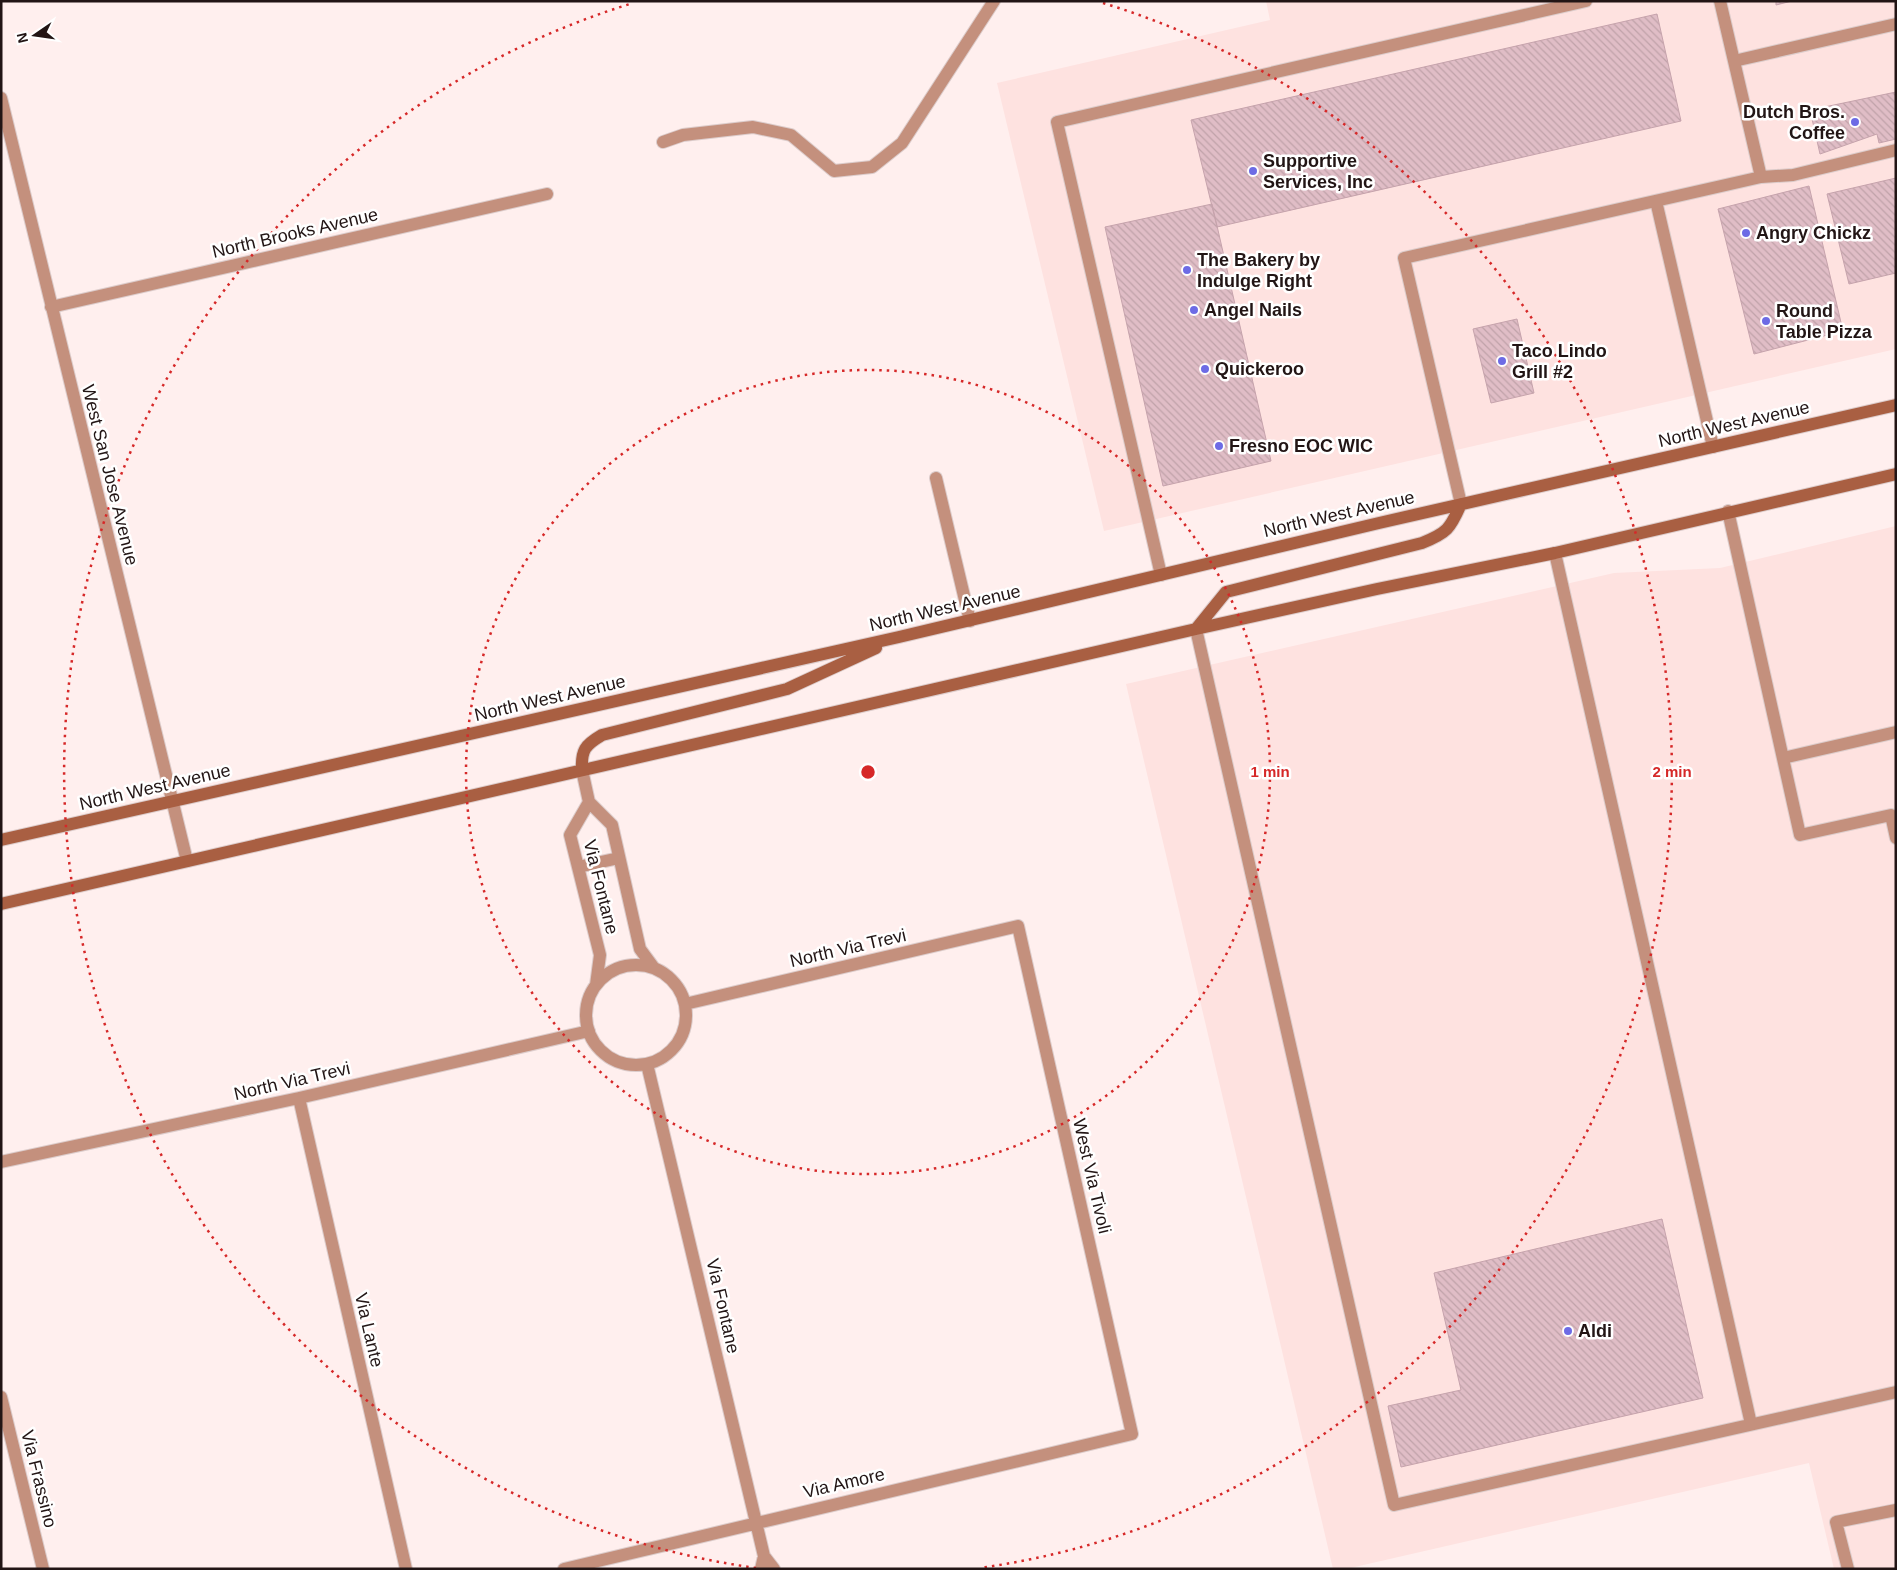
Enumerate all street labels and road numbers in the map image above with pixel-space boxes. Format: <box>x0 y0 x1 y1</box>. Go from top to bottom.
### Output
street label: North Brooks Avenue <box>210 204 380 262</box>
street label: West San Jose Avenue <box>78 383 142 567</box>
street label: North West Avenue <box>1657 397 1811 451</box>
street label: North West Avenue <box>1262 487 1416 541</box>
street label: North West Avenue <box>868 581 1022 635</box>
street label: North West Avenue <box>473 671 627 725</box>
street label: North West Avenue <box>78 760 232 814</box>
street label: Via Fontane <box>580 838 622 936</box>
street label: North Via Trevi <box>788 925 908 971</box>
street label: North Via Trevi <box>232 1058 352 1104</box>
street label: West Via Tivoli <box>1069 1117 1115 1235</box>
street label: Via Fontane <box>702 1257 744 1355</box>
street label: Via Lante <box>351 1291 387 1369</box>
street label: Via Frassino <box>17 1428 61 1530</box>
street label: Via Amore <box>801 1464 887 1502</box>

